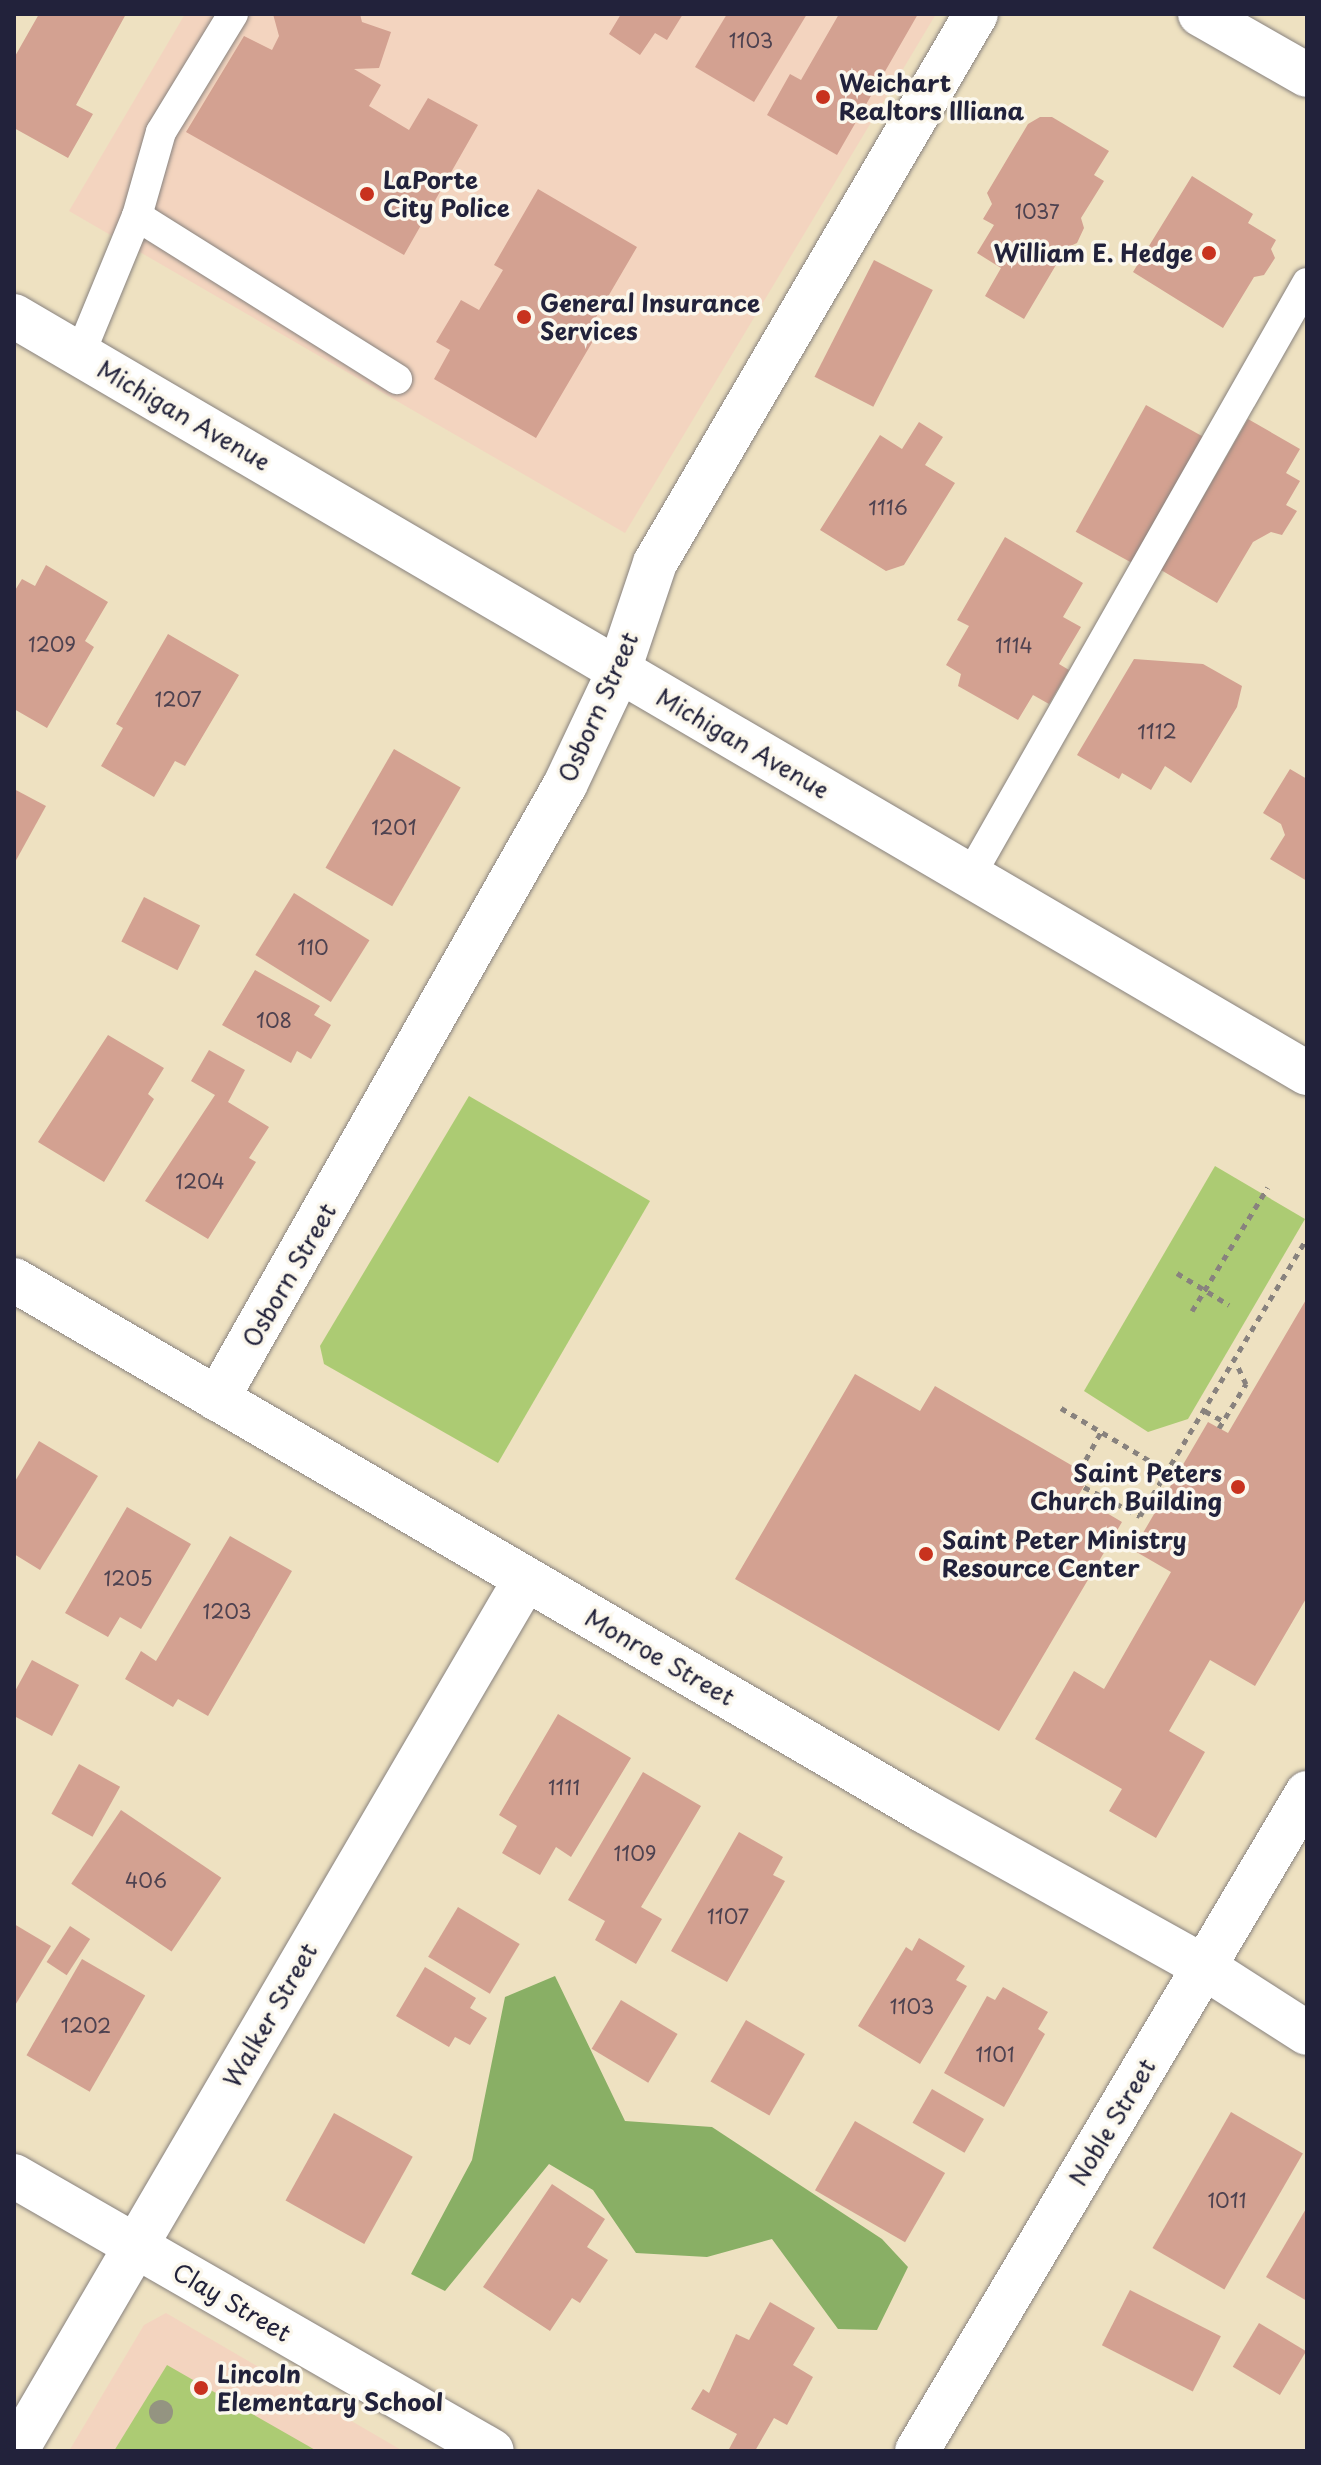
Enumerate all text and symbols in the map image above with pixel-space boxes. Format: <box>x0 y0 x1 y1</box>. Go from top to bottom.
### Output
house number: 1103 <box>729 28 773 52</box>
place label: Weichart Realtors Illiana <box>839 69 1024 125</box>
marker: Weichart Realtors Illiana <box>814 88 832 106</box>
place label: LaPorte City Police <box>383 166 511 222</box>
marker: LaPorte City Police <box>358 185 376 203</box>
house number: 1037 <box>1014 199 1060 223</box>
place label: William E. Hedge <box>990 239 1193 267</box>
marker: William E. Hedge <box>1200 244 1218 262</box>
place label: General Insurance Services <box>540 289 761 345</box>
marker: General Insurance Services <box>515 308 533 326</box>
street label: Michigan Avenue <box>93 354 275 476</box>
house number: 1116 <box>868 495 908 519</box>
street label: Osborn Street <box>552 627 644 787</box>
house number: 1209 <box>28 632 76 656</box>
house number: 1114 <box>995 633 1033 657</box>
street label: Michigan Avenue <box>652 682 834 804</box>
house number: 1207 <box>154 687 202 711</box>
house number: 1112 <box>1137 719 1177 743</box>
house number: 1201 <box>371 815 417 839</box>
house number: 110 <box>297 935 329 959</box>
house number: 108 <box>256 1008 292 1032</box>
house number: 1204 <box>175 1169 225 1193</box>
street label: Osborn Street <box>236 1198 342 1352</box>
place label: Saint Peters Church Building <box>1028 1459 1222 1515</box>
marker: Saint Peters Church Building <box>1229 1478 1247 1496</box>
place label: Saint Peter Ministry Resource Center <box>942 1526 1186 1582</box>
marker: Saint Peter Ministry Resource Center <box>917 1545 935 1563</box>
house number: 1205 <box>103 1566 153 1590</box>
house number: 1203 <box>202 1599 252 1623</box>
street label: Monroe Street <box>580 1603 740 1711</box>
house number: 1111 <box>548 1775 580 1799</box>
house number: 1109 <box>613 1841 657 1865</box>
house number: 406 <box>125 1868 167 1892</box>
house number: 1107 <box>707 1904 749 1928</box>
street label: Walker Street <box>217 1937 323 2093</box>
house number: 1103 <box>890 1994 934 2018</box>
house number: 1202 <box>61 2013 111 2037</box>
house number: 1101 <box>976 2042 1014 2066</box>
street label: Noble Street <box>1062 2053 1162 2191</box>
house number: 1011 <box>1208 2188 1246 2212</box>
street label: Clay Street <box>167 2256 297 2348</box>
place label: Lincoln Elementary School <box>217 2360 443 2416</box>
marker: Lincoln Elementary School <box>192 2379 210 2397</box>

